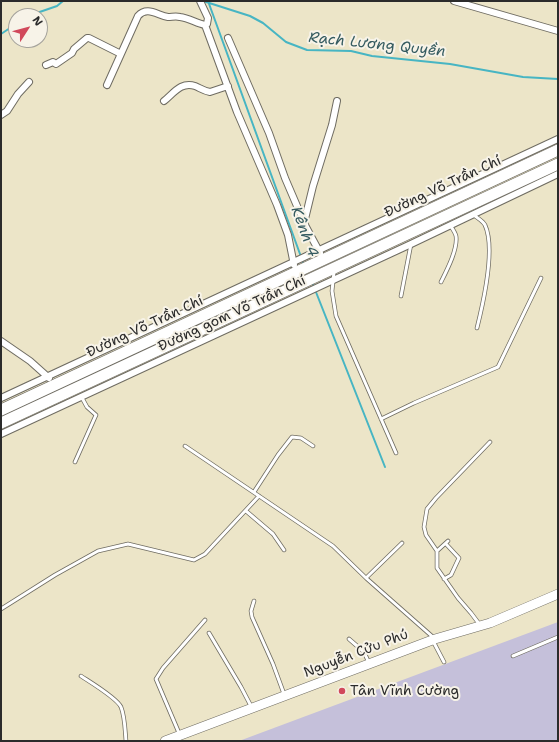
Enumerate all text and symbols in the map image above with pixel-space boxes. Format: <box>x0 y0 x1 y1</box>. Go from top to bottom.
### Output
north arrow <box>8 8 48 48</box>
text: N <box>29 13 46 29</box>
water label: Rạch Lương Quyền <box>308 29 446 61</box>
street label: Đường Võ Trần Chí <box>382 153 504 221</box>
water label: Kênh 4 <box>287 204 321 260</box>
street label: Đường gom Võ Trần Chí <box>156 272 308 356</box>
street label: Đường Võ Trần Chí <box>84 293 206 361</box>
street label: Nguyễn Cửu Phú <box>301 626 411 682</box>
place label: Tân Vĩnh Cường <box>350 683 459 699</box>
marker: Tân Vĩnh Cường <box>337 686 347 696</box>

